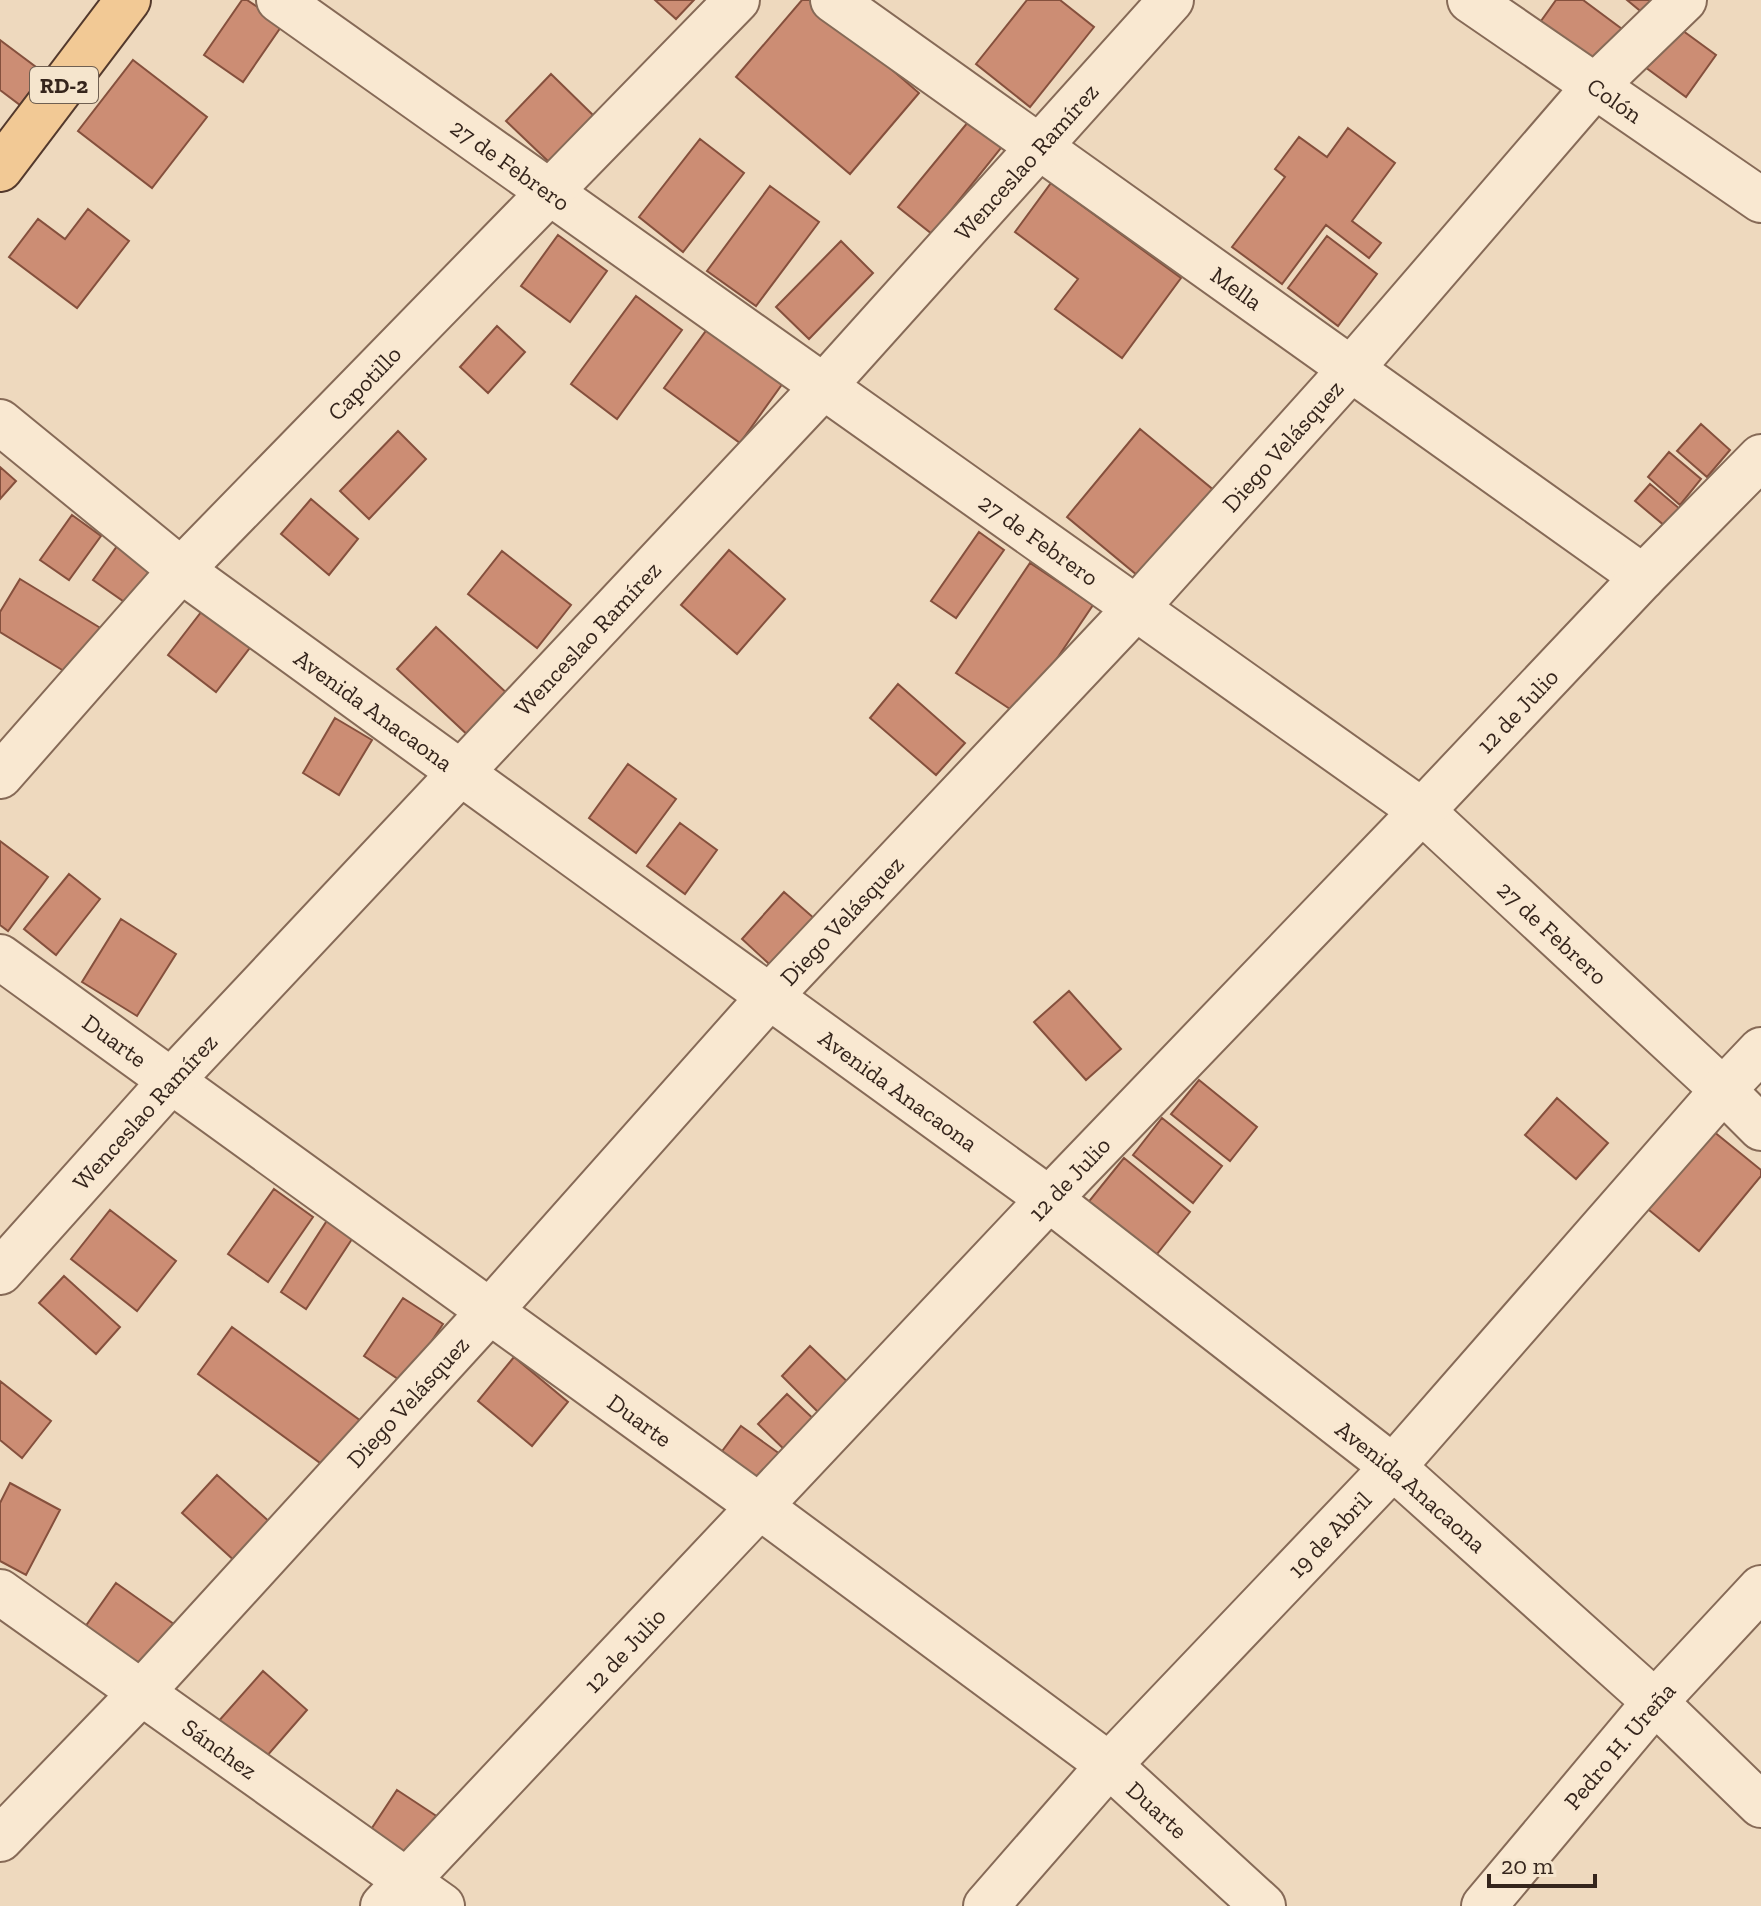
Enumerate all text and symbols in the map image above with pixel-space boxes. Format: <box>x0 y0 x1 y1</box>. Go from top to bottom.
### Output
road number: RD-2 <box>30 67 98 103</box>
street label: Colón <box>1582 71 1648 129</box>
street label: Wenceslao Ramírez <box>948 77 1104 246</box>
street label: 27 de Febrero <box>445 112 576 217</box>
street label: Mella <box>1206 260 1269 316</box>
street label: Capotillo <box>321 339 407 426</box>
street label: Diego Velásquez <box>1216 373 1349 517</box>
street label: 27 de Febrero <box>974 487 1105 592</box>
street label: Wenceslao Ramírez <box>508 555 667 721</box>
street label: Avenida Anacaona <box>289 643 459 777</box>
street label: 12 de Julio <box>1470 662 1564 759</box>
street label: Diego Velásquez <box>773 849 909 991</box>
street label: 27 de Febrero <box>1492 874 1614 991</box>
street label: Duarte <box>77 1007 153 1073</box>
street label: Avenida Anacaona <box>814 1023 984 1157</box>
street label: Wenceslao Ramírez <box>66 1027 223 1196</box>
street label: 12 de Julio <box>1022 1130 1116 1227</box>
street label: Diego Velásquez <box>340 1330 475 1473</box>
street label: Duarte <box>602 1387 678 1453</box>
street label: Avenida Anacaona <box>1330 1414 1493 1559</box>
street label: 19 de Abril <box>1281 1485 1377 1583</box>
street label: 12 de Julio <box>577 1601 671 1698</box>
street label: Pedro H. Ureña <box>1557 1675 1681 1815</box>
street label: Sánchez <box>177 1712 263 1785</box>
street label: Duarte <box>1121 1774 1194 1845</box>
scale bar <box>1489 1838 1595 1888</box>
text: 20 m <box>1501 1851 1554 1880</box>

